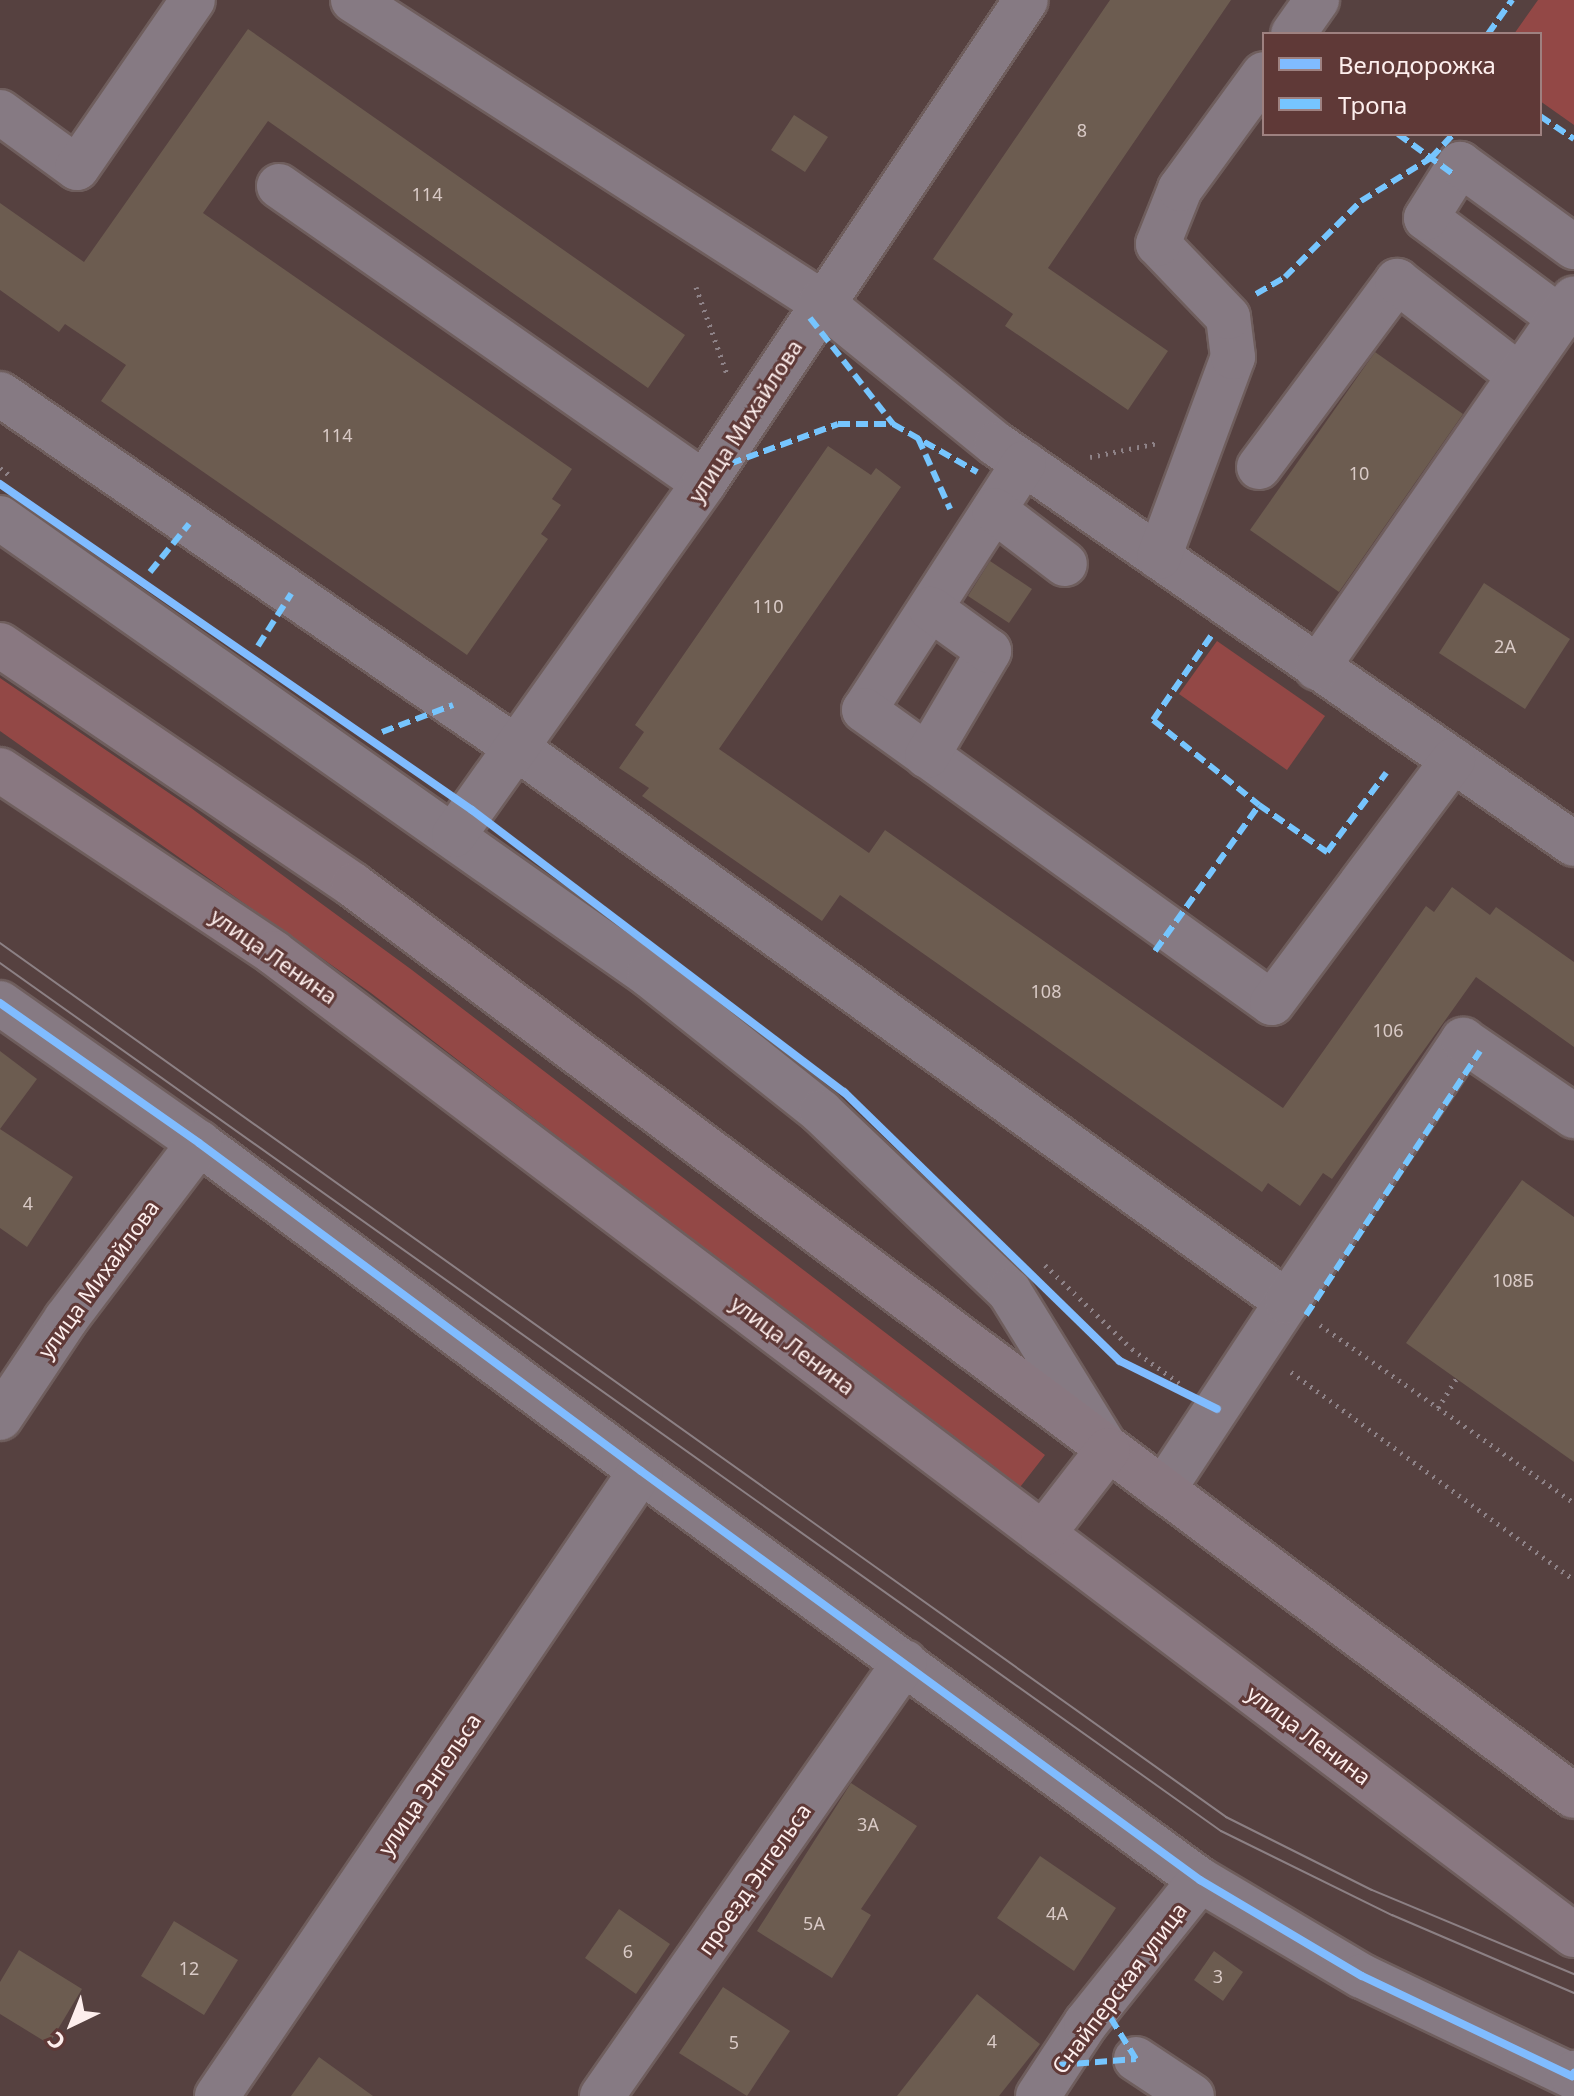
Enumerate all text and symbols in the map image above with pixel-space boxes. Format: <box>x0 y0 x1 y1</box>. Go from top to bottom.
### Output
legend <box>1262 32 1542 136</box>
text: Велодорожка <box>1338 48 1496 81</box>
text: Тропа <box>1338 88 1407 121</box>
house number: 8 <box>1077 119 1087 141</box>
house number: 114 <box>412 183 442 205</box>
street label: улица Михайлова <box>682 335 808 507</box>
house number: 114 <box>322 424 352 446</box>
house number: 10 <box>1349 462 1369 484</box>
house number: 110 <box>753 595 783 617</box>
house number: 2А <box>1494 635 1516 657</box>
street label: улица Ленина <box>206 903 342 1009</box>
house number: 108 <box>1031 980 1061 1002</box>
house number: 106 <box>1373 1019 1403 1041</box>
house number: 4 <box>23 1192 33 1214</box>
street label: улица Михайлова <box>32 1195 164 1363</box>
house number: 108Б <box>1492 1269 1534 1291</box>
street label: улица Ленина <box>726 1290 860 1400</box>
street label: улица Ленина <box>1242 1680 1376 1790</box>
street label: улица Энгельса <box>372 1708 486 1860</box>
street label: проезд Энгельса <box>692 1798 816 1960</box>
house number: 3А <box>857 1813 879 1835</box>
street label: Снайперская улица <box>1046 1897 1192 2079</box>
house number: 4А <box>1046 1902 1068 1924</box>
house number: 5А <box>803 1912 825 1934</box>
house number: 6 <box>623 1940 633 1962</box>
house number: 12 <box>179 1957 199 1979</box>
house number: 3 <box>1213 1965 1223 1987</box>
north arrow <box>32 1984 112 2064</box>
text: С <box>40 2026 71 2057</box>
house number: 4 <box>987 2030 997 2052</box>
house number: 5 <box>729 2031 739 2053</box>

